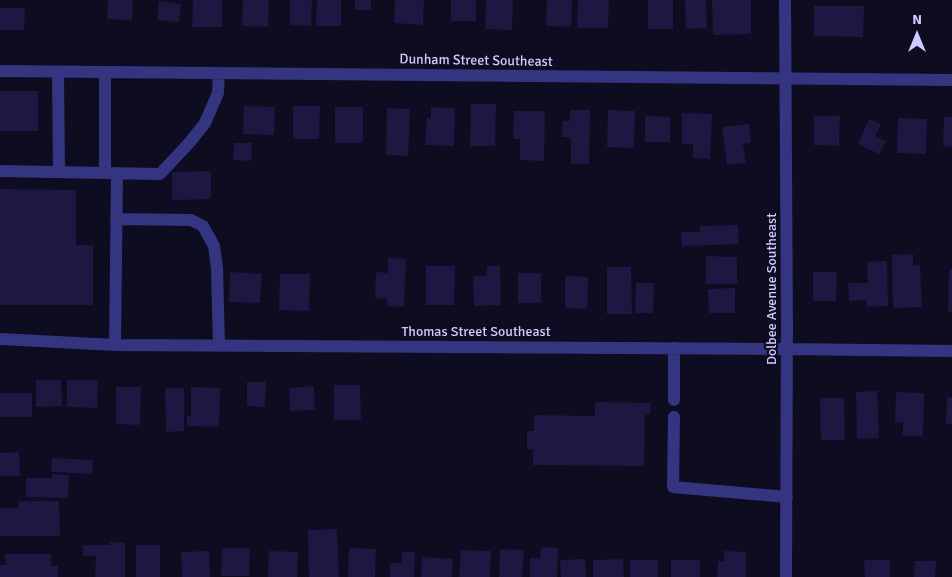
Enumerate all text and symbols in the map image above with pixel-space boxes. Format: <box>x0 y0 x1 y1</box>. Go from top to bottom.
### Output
north arrow <box>892 10 942 60</box>
text: N <box>912 11 922 28</box>
street label: Dunham Street Southeast <box>399 51 553 71</box>
street label: Dolbee Avenue Southeast <box>764 213 780 365</box>
street label: Thomas Street Southeast <box>401 324 551 340</box>

